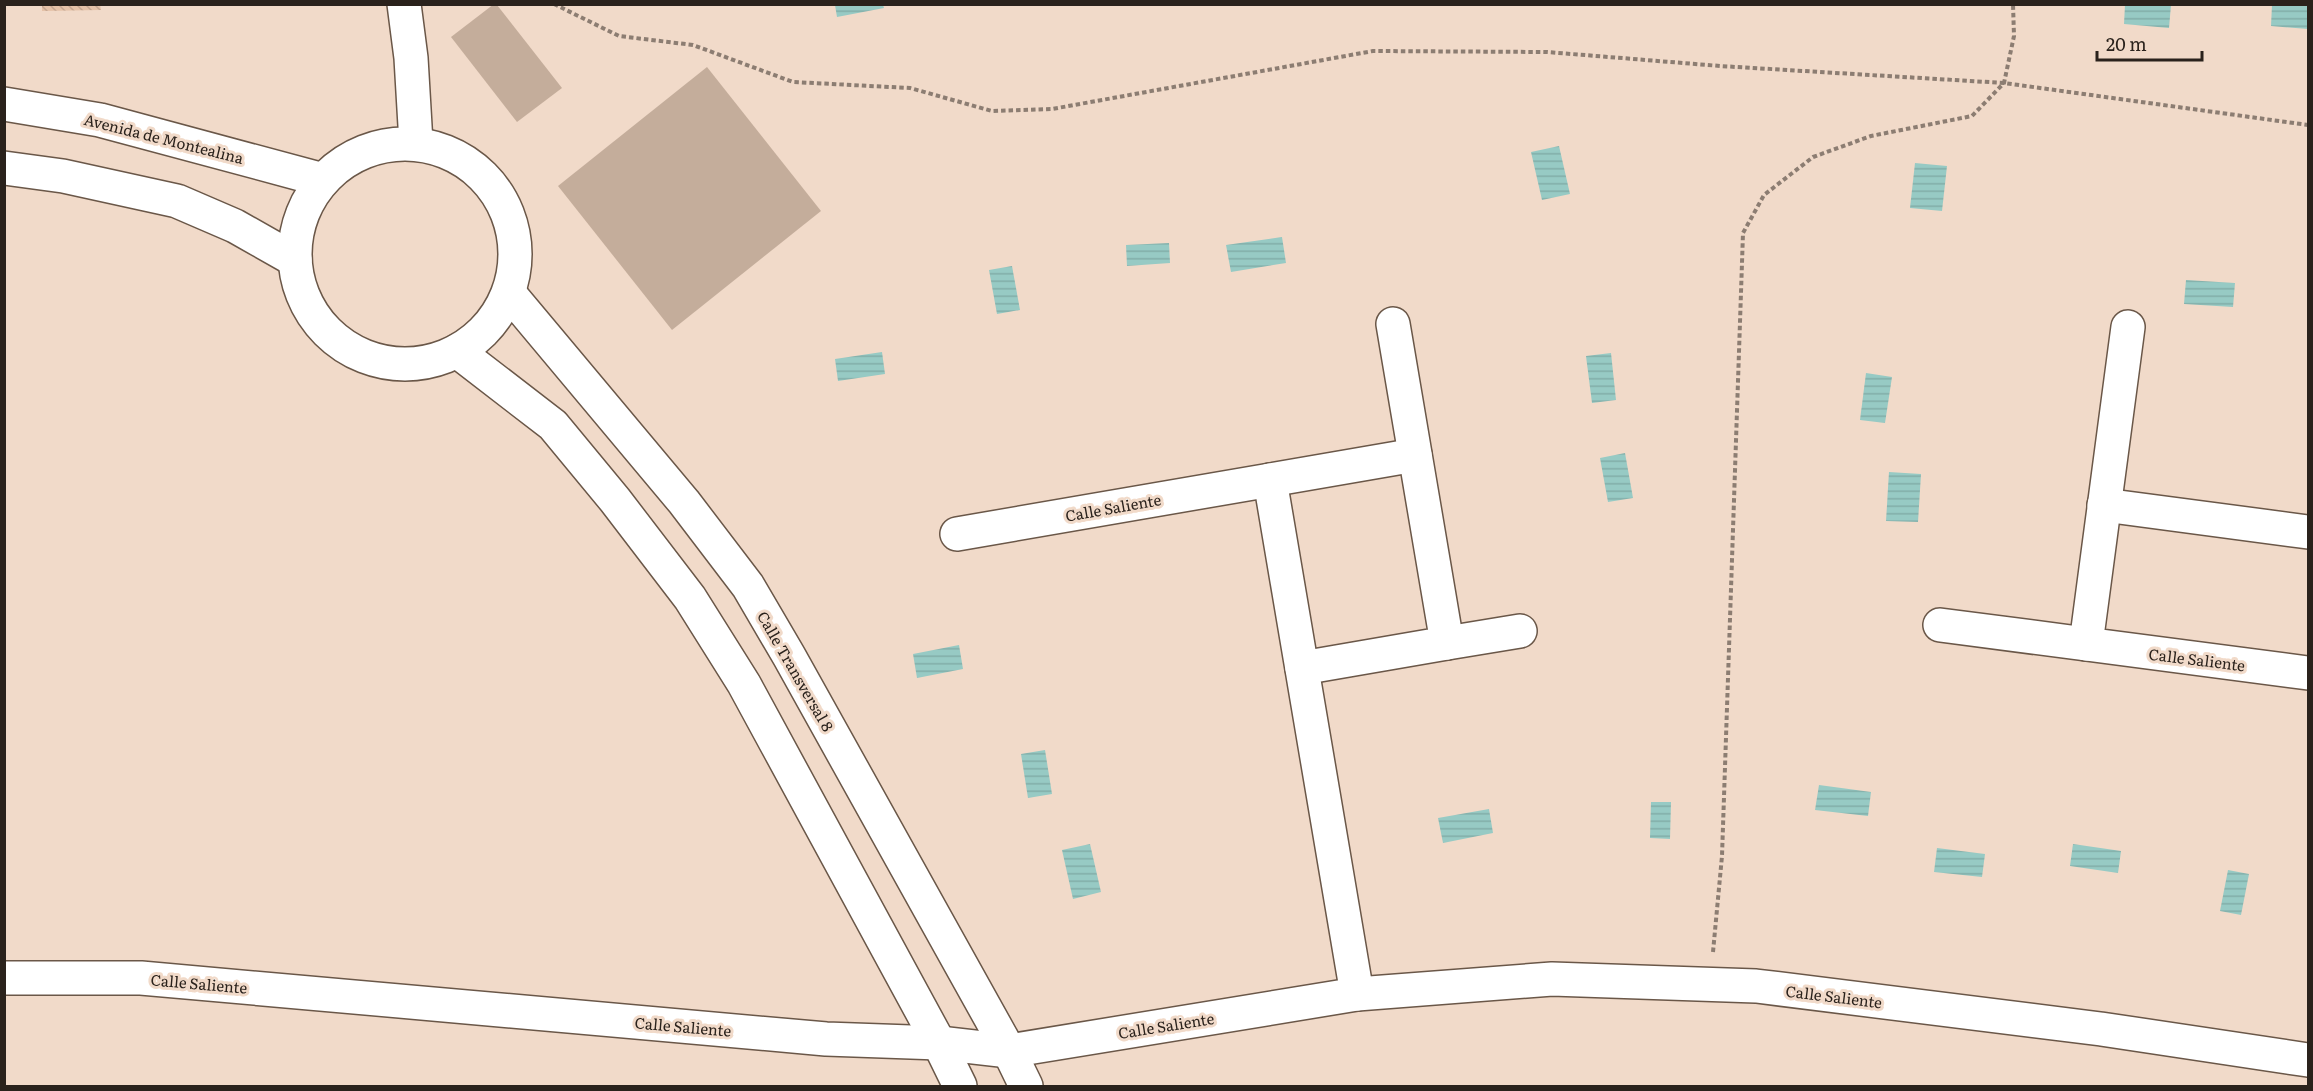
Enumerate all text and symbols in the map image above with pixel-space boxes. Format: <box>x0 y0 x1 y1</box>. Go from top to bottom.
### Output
scale bar <box>2097 24 2202 62</box>
text: 20 m <box>2106 30 2147 57</box>
street label: Avenida de Montealina <box>82 107 247 169</box>
street label: Calle Saliente <box>1063 487 1163 527</box>
street label: Calle Transversal 8 <box>752 607 840 735</box>
street label: Calle Saliente <box>2147 642 2247 676</box>
street label: Calle Saliente <box>150 967 248 999</box>
street label: Calle Saliente <box>1784 979 1884 1013</box>
street label: Calle Saliente <box>1116 1006 1216 1044</box>
street label: Calle Saliente <box>634 1010 732 1042</box>

